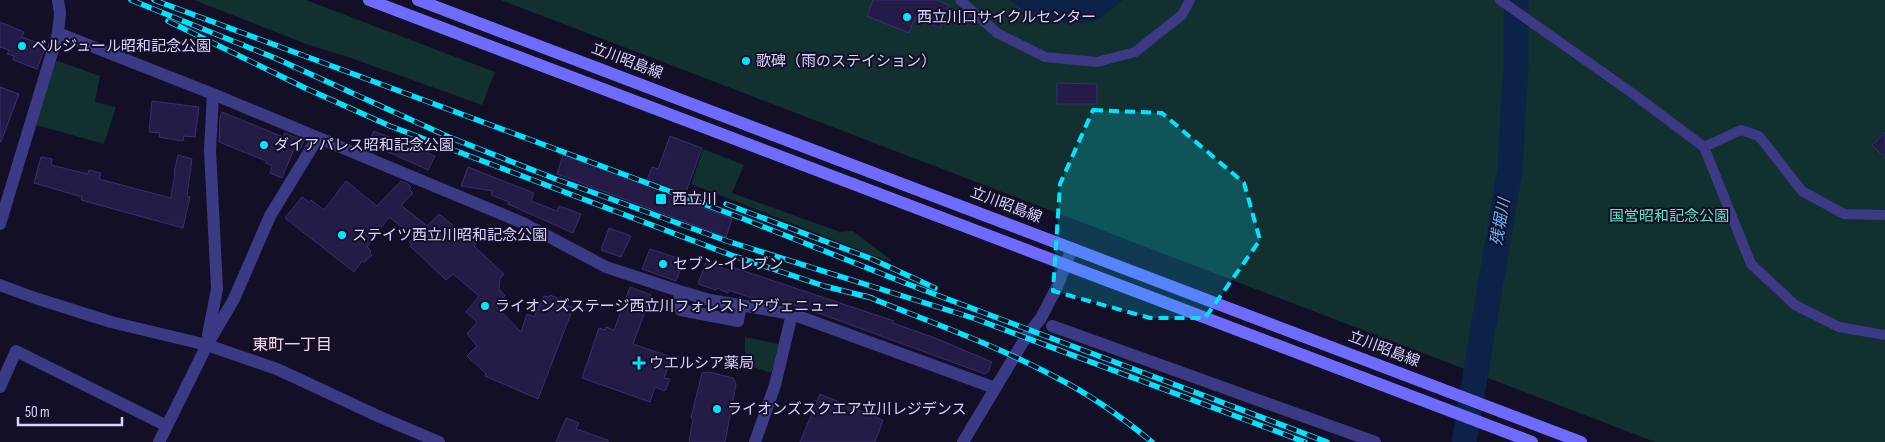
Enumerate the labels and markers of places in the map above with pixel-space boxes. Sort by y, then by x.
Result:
place label: 西立川口サイクルセンター [917,8,1096,27]
marker: 西立川口サイクルセンター [901,11,913,23]
place label: ベルジュール昭和記念公園 [32,37,211,56]
marker: ベルジュール昭和記念公園 [16,40,28,52]
place label: 歌碑（雨のステイション） [756,52,936,71]
marker: 歌碑（雨のステイション） [740,55,752,67]
place label: ダイアパレス昭和記念公園 [274,136,454,155]
marker: ダイアパレス昭和記念公園 [258,139,270,151]
place label: 西立川 [672,190,717,209]
marker: 西立川 [654,192,668,206]
place label: ステイツ西立川昭和記念公園 [352,226,547,245]
marker: ステイツ西立川昭和記念公園 [336,229,348,241]
place label: セブン-イレブン [673,255,784,274]
marker: セブン-イレブン [657,258,669,270]
place label: ライオンズステージ西立川フォレストアヴェニュー [495,297,839,316]
marker: ライオンズステージ西立川フォレストアヴェニュー [479,300,491,312]
place label: ウエルシア薬局 [649,354,754,373]
marker: ウエルシア薬局 [633,357,645,369]
place label: ライオンズスクエア立川レジデンス [727,400,966,419]
marker: ライオンズスクエア立川レジデンス [711,403,723,415]

